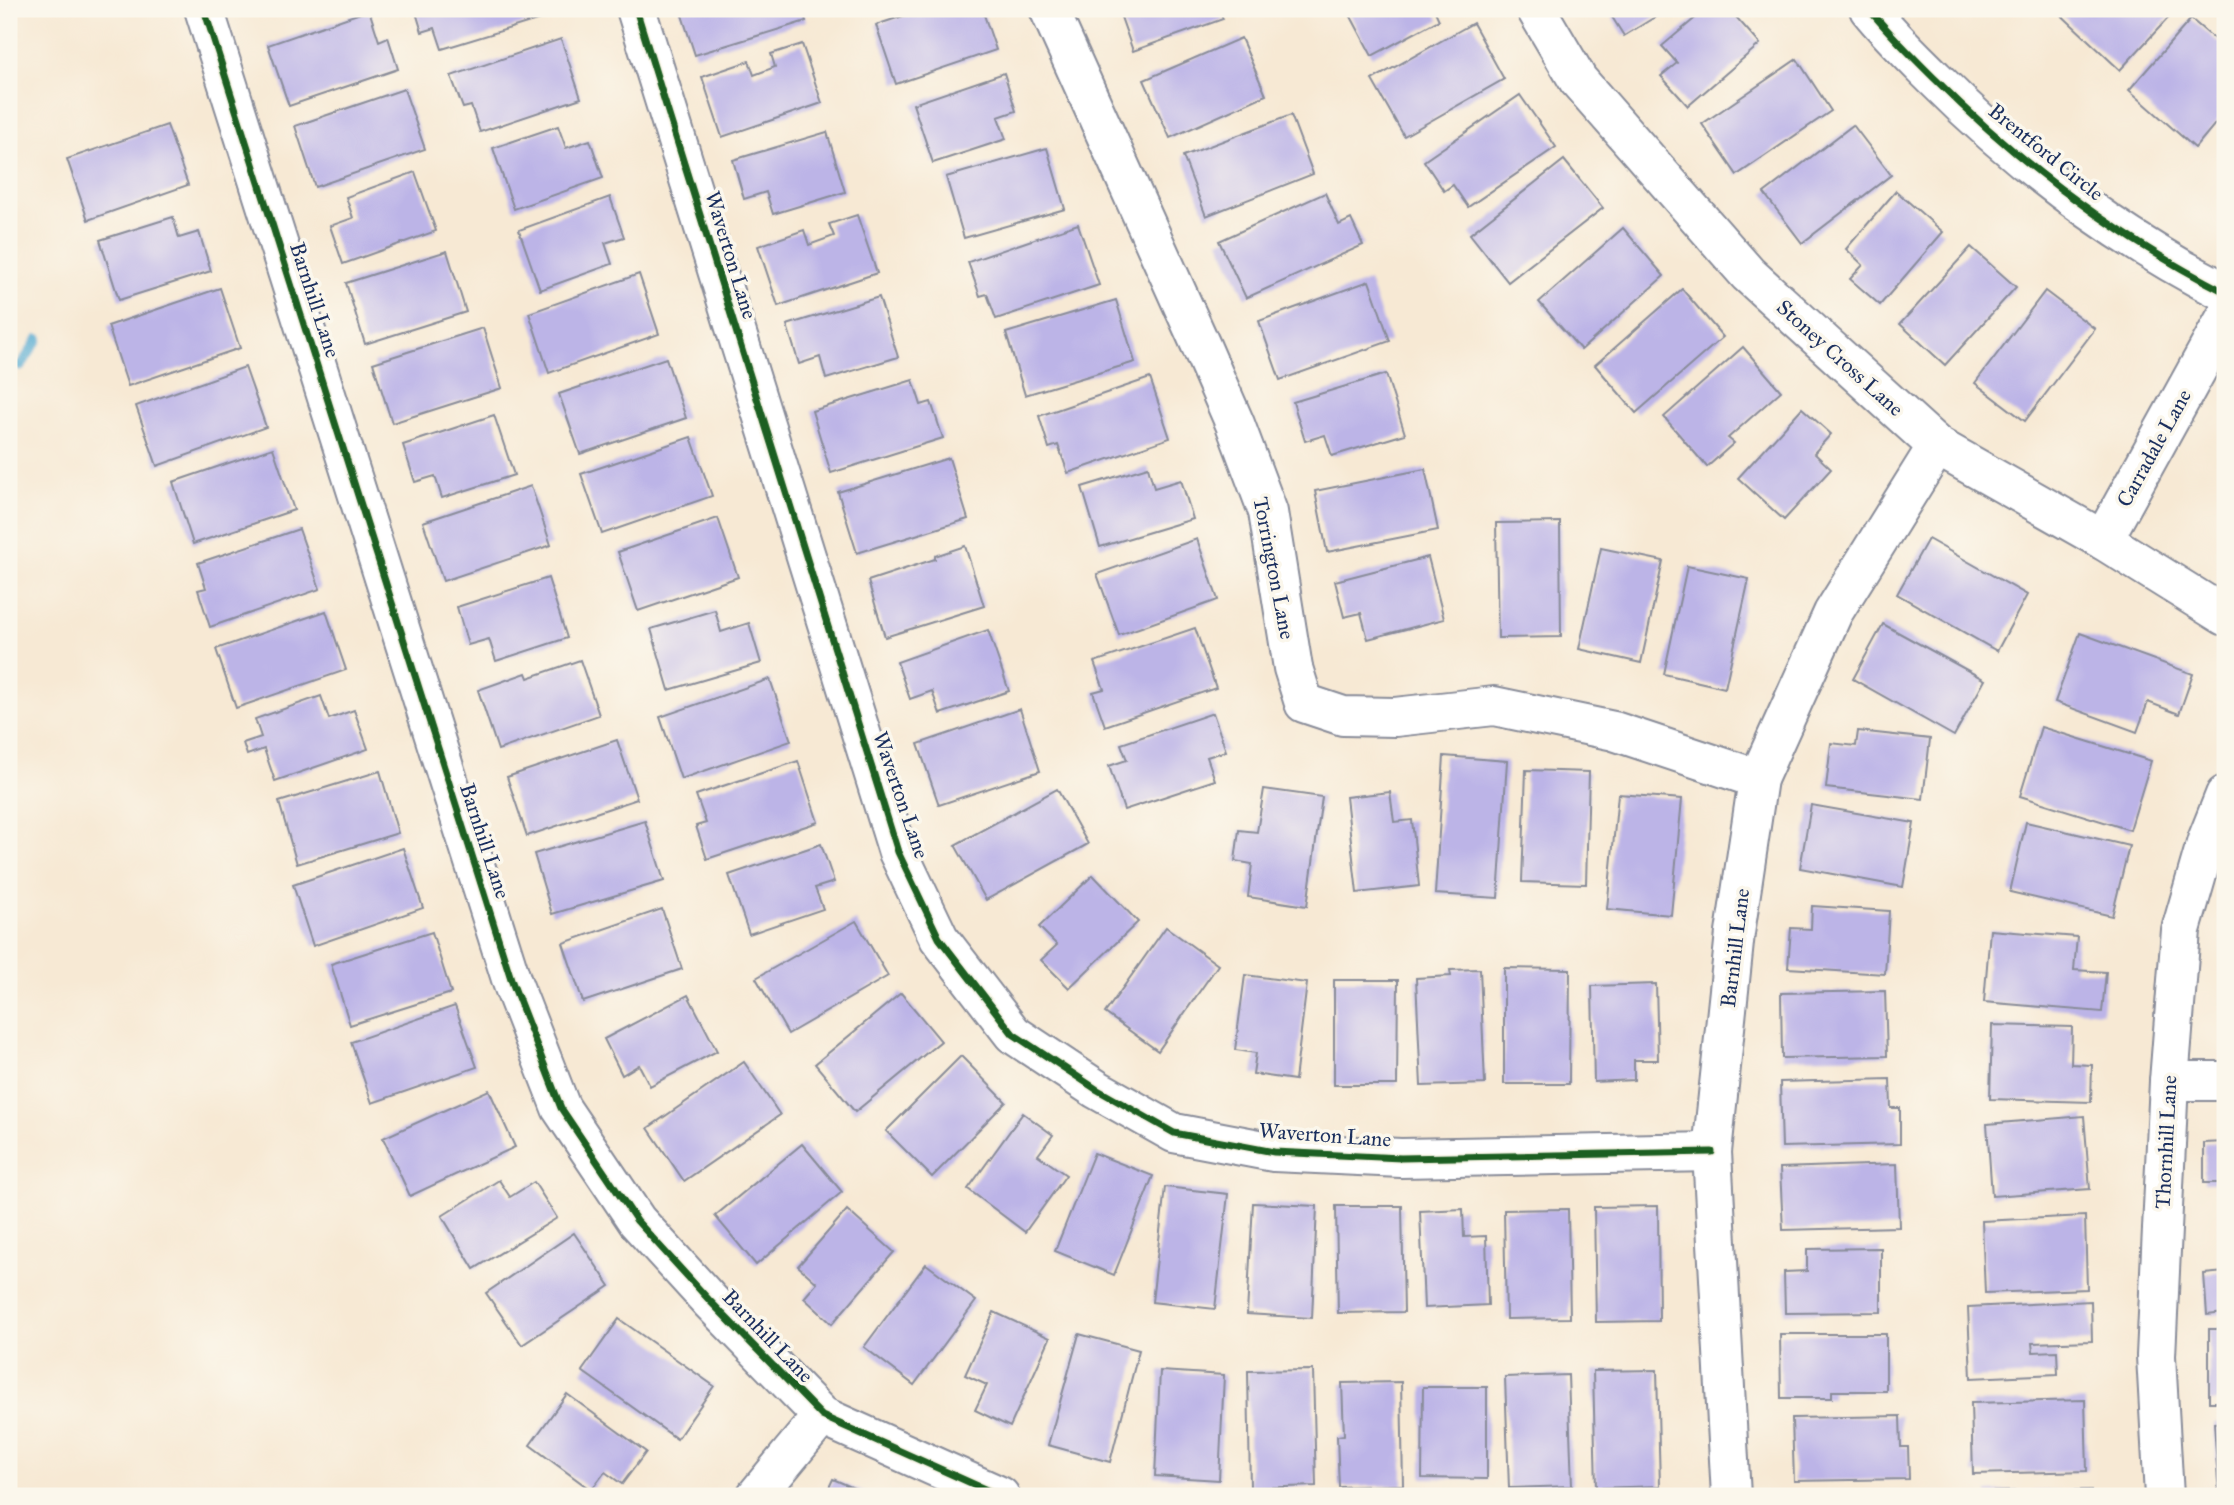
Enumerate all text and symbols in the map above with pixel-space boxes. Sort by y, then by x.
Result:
street label: Brentford Circle [1983,98,2109,206]
street label: Waverton Lane [699,188,763,322]
street label: Barnhill Lane [284,239,346,361]
street label: Stoney Cross Lane [1771,294,1909,422]
street label: Carradale Lane [2111,384,2197,511]
street label: Torrington Lane [1247,495,1301,642]
street label: Waverton Lane [867,728,935,862]
street label: Barnhill Lane [454,780,516,902]
street label: Barnhill Lane [1715,887,1755,1009]
street label: Thornhill Lane [2150,1074,2182,1209]
street label: Waverton Lane [1258,1117,1392,1153]
street label: Barnhill Lane [717,1284,819,1388]

